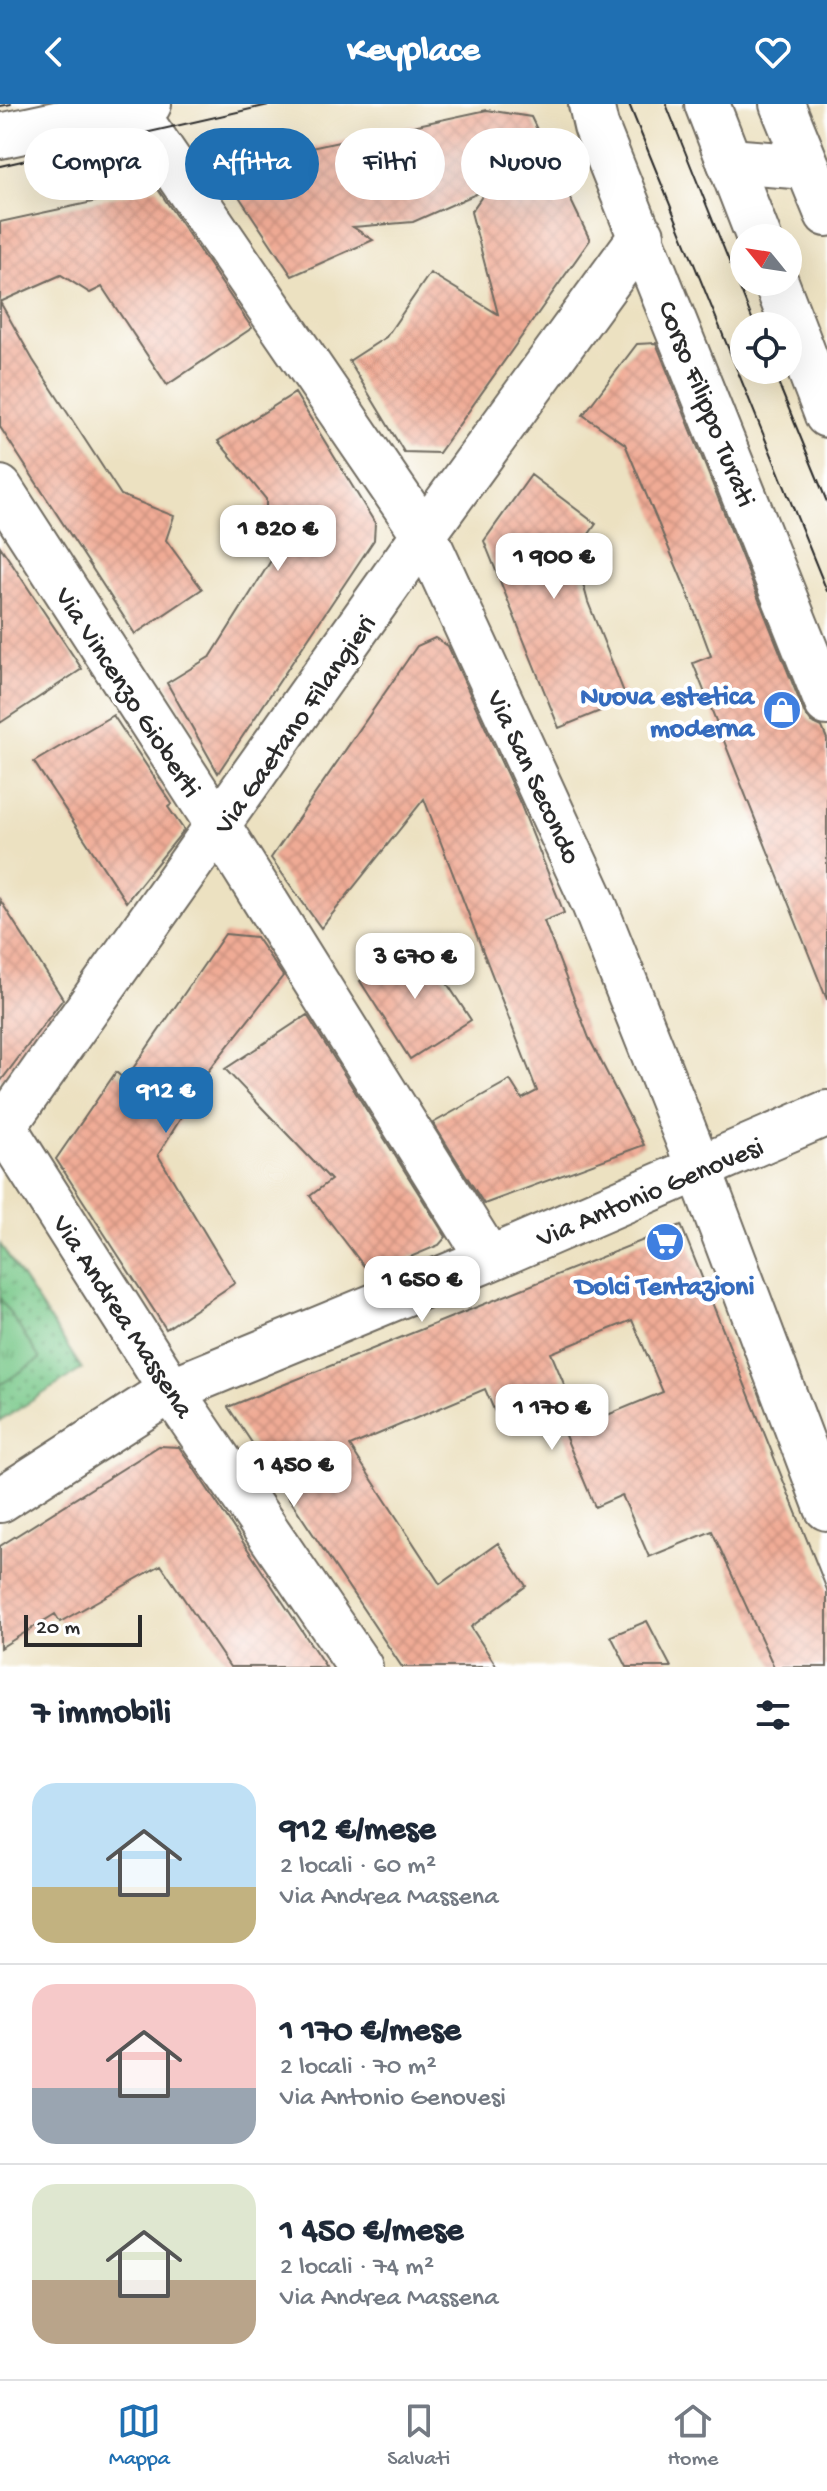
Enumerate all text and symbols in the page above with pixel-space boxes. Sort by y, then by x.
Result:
icon: back [32,30,76,74]
icon: heart [751,30,795,74]
text: Keyplace [347,31,480,74]
chip: Compra [24,128,169,200]
chip: Affitta [185,128,319,200]
chip: Filtri [335,128,445,200]
chip: Nuovo [461,128,590,200]
north arrow [730,224,802,296]
map controls [730,224,802,384]
street label: Corso Filippo Turati [648,297,761,513]
button: locate [730,312,802,384]
pin: 1 820 € [204,505,352,573]
text: 1 820 € [238,515,318,546]
pin: 1 900 € [480,533,628,601]
text: 1 900 € [514,543,594,574]
street label: Via Vincenzo Gioberti [45,581,207,805]
street label: Via Gaetano Filangieri [208,609,385,843]
place label: Nuova estetica moderna [580,682,755,747]
street label: Via San Secondo [477,685,587,870]
shop icon: Nuova estetica moderna [761,689,803,731]
pin: 3 670 € [341,933,489,1001]
text: 3 670 € [374,943,456,974]
pin: 912 € [110,1067,222,1135]
text: 912 € [137,1077,195,1108]
street label: Via Antonio Genovesi [531,1131,769,1257]
street label: Via Andrea Massena [43,1209,200,1426]
supermarket icon: Dolci Tentazioni [644,1221,686,1263]
pin: 1 650 € [348,1256,496,1324]
text: 1 650 € [382,1266,462,1297]
place label: Dolci Tentazioni [573,1272,755,1305]
pin: 1 170 € [478,1384,626,1452]
text: 1 170 € [513,1394,591,1425]
pin: 1 450 € [220,1441,368,1509]
text: 1 450 € [254,1451,334,1482]
scale bar [24,1611,142,1647]
text: 20 m [36,1616,80,1642]
icon: filters [751,1693,795,1737]
text: 7 immobili [32,1695,171,1735]
text: 912 €/mese [280,1812,436,1852]
icon: home [96,1815,192,1911]
text: 2 locali · 60 m² [280,1852,436,1883]
text: Via Andrea Massena [280,1883,499,1914]
text: 1 170 €/mese [280,2013,461,2053]
icon: home [96,2016,192,2112]
text: 2 locali · 70 m² [280,2053,436,2084]
text: Via Antonio Genovesi [280,2084,506,2115]
text: 1 450 €/mese [280,2213,463,2253]
icon: home [96,2216,192,2312]
text: 2 locali · 74 m² [280,2253,434,2284]
text: Via Andrea Massena [280,2284,499,2315]
tab: Mappa [109,2399,170,2473]
tab: Salvati [387,2399,450,2473]
tab: Home [667,2399,718,2473]

